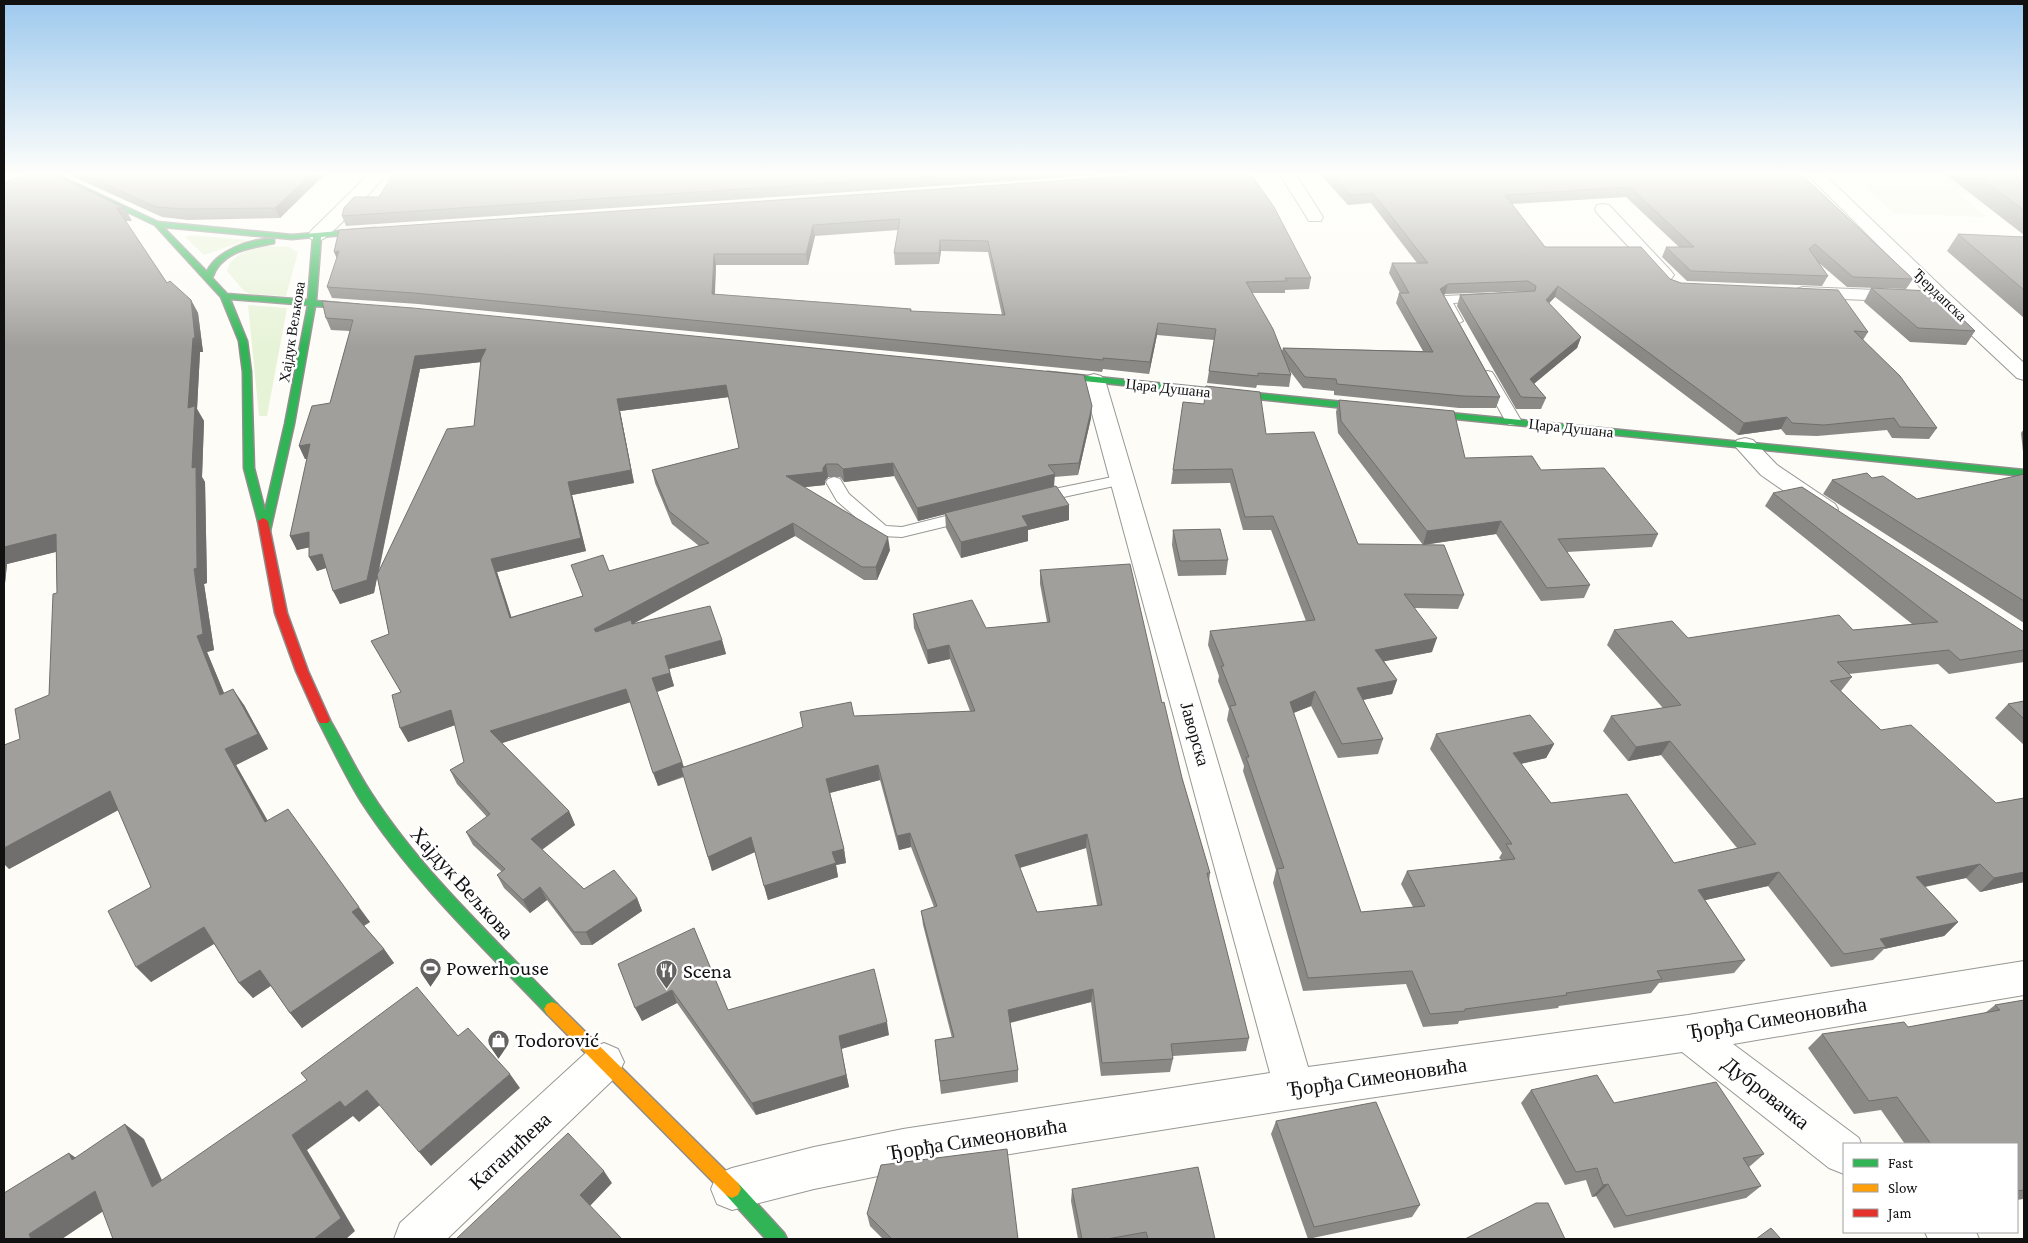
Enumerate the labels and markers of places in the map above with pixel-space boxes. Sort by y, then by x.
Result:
sports icon: Powerhouse [418,956,442,987]
place label: Powerhouse [446,956,549,980]
restaurant icon: Scena [655,959,679,990]
place label: Scena [683,959,732,983]
shop icon: Todorović [487,1028,511,1059]
place label: Todorović [515,1028,599,1052]

